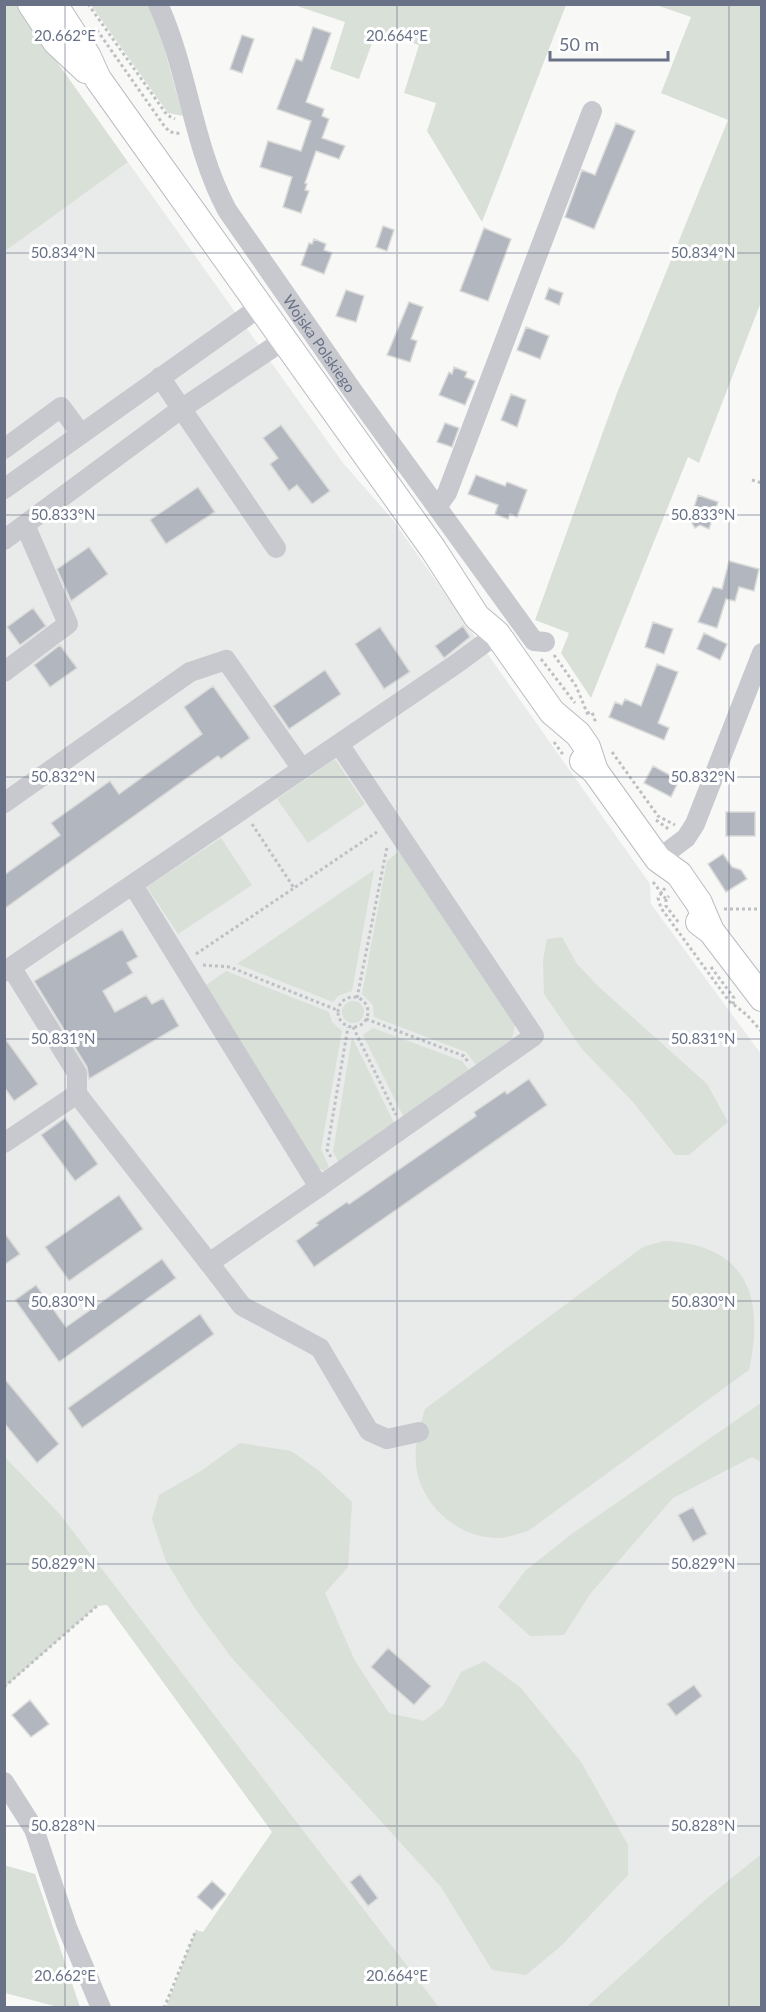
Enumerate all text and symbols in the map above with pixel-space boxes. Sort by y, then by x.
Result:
scale bar [550,24,668,62]
text: 20.662°E [34,26,96,44]
text: 20.664°E [366,26,428,44]
text: 50 m [559,33,599,55]
text: 50.834°N [31,243,95,261]
text: 50.834°N [671,243,735,261]
street label: Wojska Polskiego [279,291,360,396]
text: 50.833°N [31,505,95,523]
text: 50.833°N [671,505,735,523]
text: 50.832°N [31,767,95,785]
text: 50.832°N [671,767,735,785]
text: 50.831°N [31,1029,95,1047]
text: 50.831°N [671,1029,735,1047]
text: 50.830°N [31,1292,95,1310]
text: 50.830°N [671,1292,735,1310]
text: 50.829°N [31,1554,95,1572]
text: 50.829°N [671,1554,735,1572]
text: 50.828°N [31,1816,95,1834]
text: 50.828°N [671,1816,735,1834]
text: 20.662°E [34,1966,96,1984]
text: 20.664°E [366,1966,428,1984]

